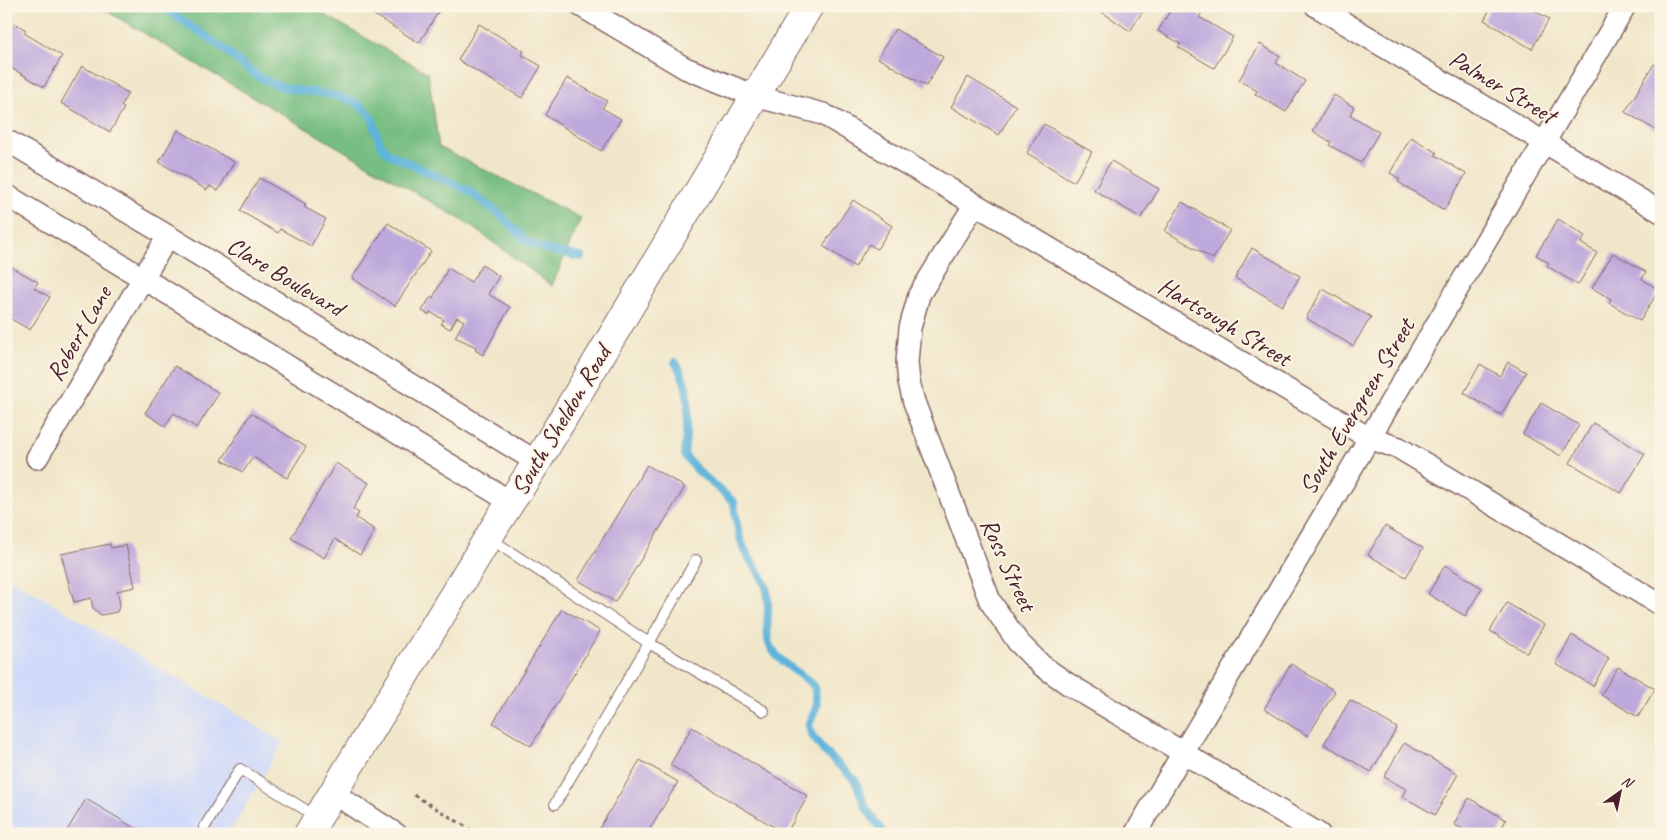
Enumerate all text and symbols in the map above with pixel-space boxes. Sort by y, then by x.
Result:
street label: Palmer Street [1443,43,1565,133]
street label: Clare Boulevard [221,229,353,326]
street label: Hartsough Street [1152,270,1299,375]
street label: Robert Lane [39,279,120,387]
street label: South Evergreen Street [1292,310,1423,500]
street label: South Sheldon Road [503,336,620,501]
street label: Ross Street [973,513,1045,619]
north arrow [1594,768,1644,818]
text: N [1619,772,1637,792]

